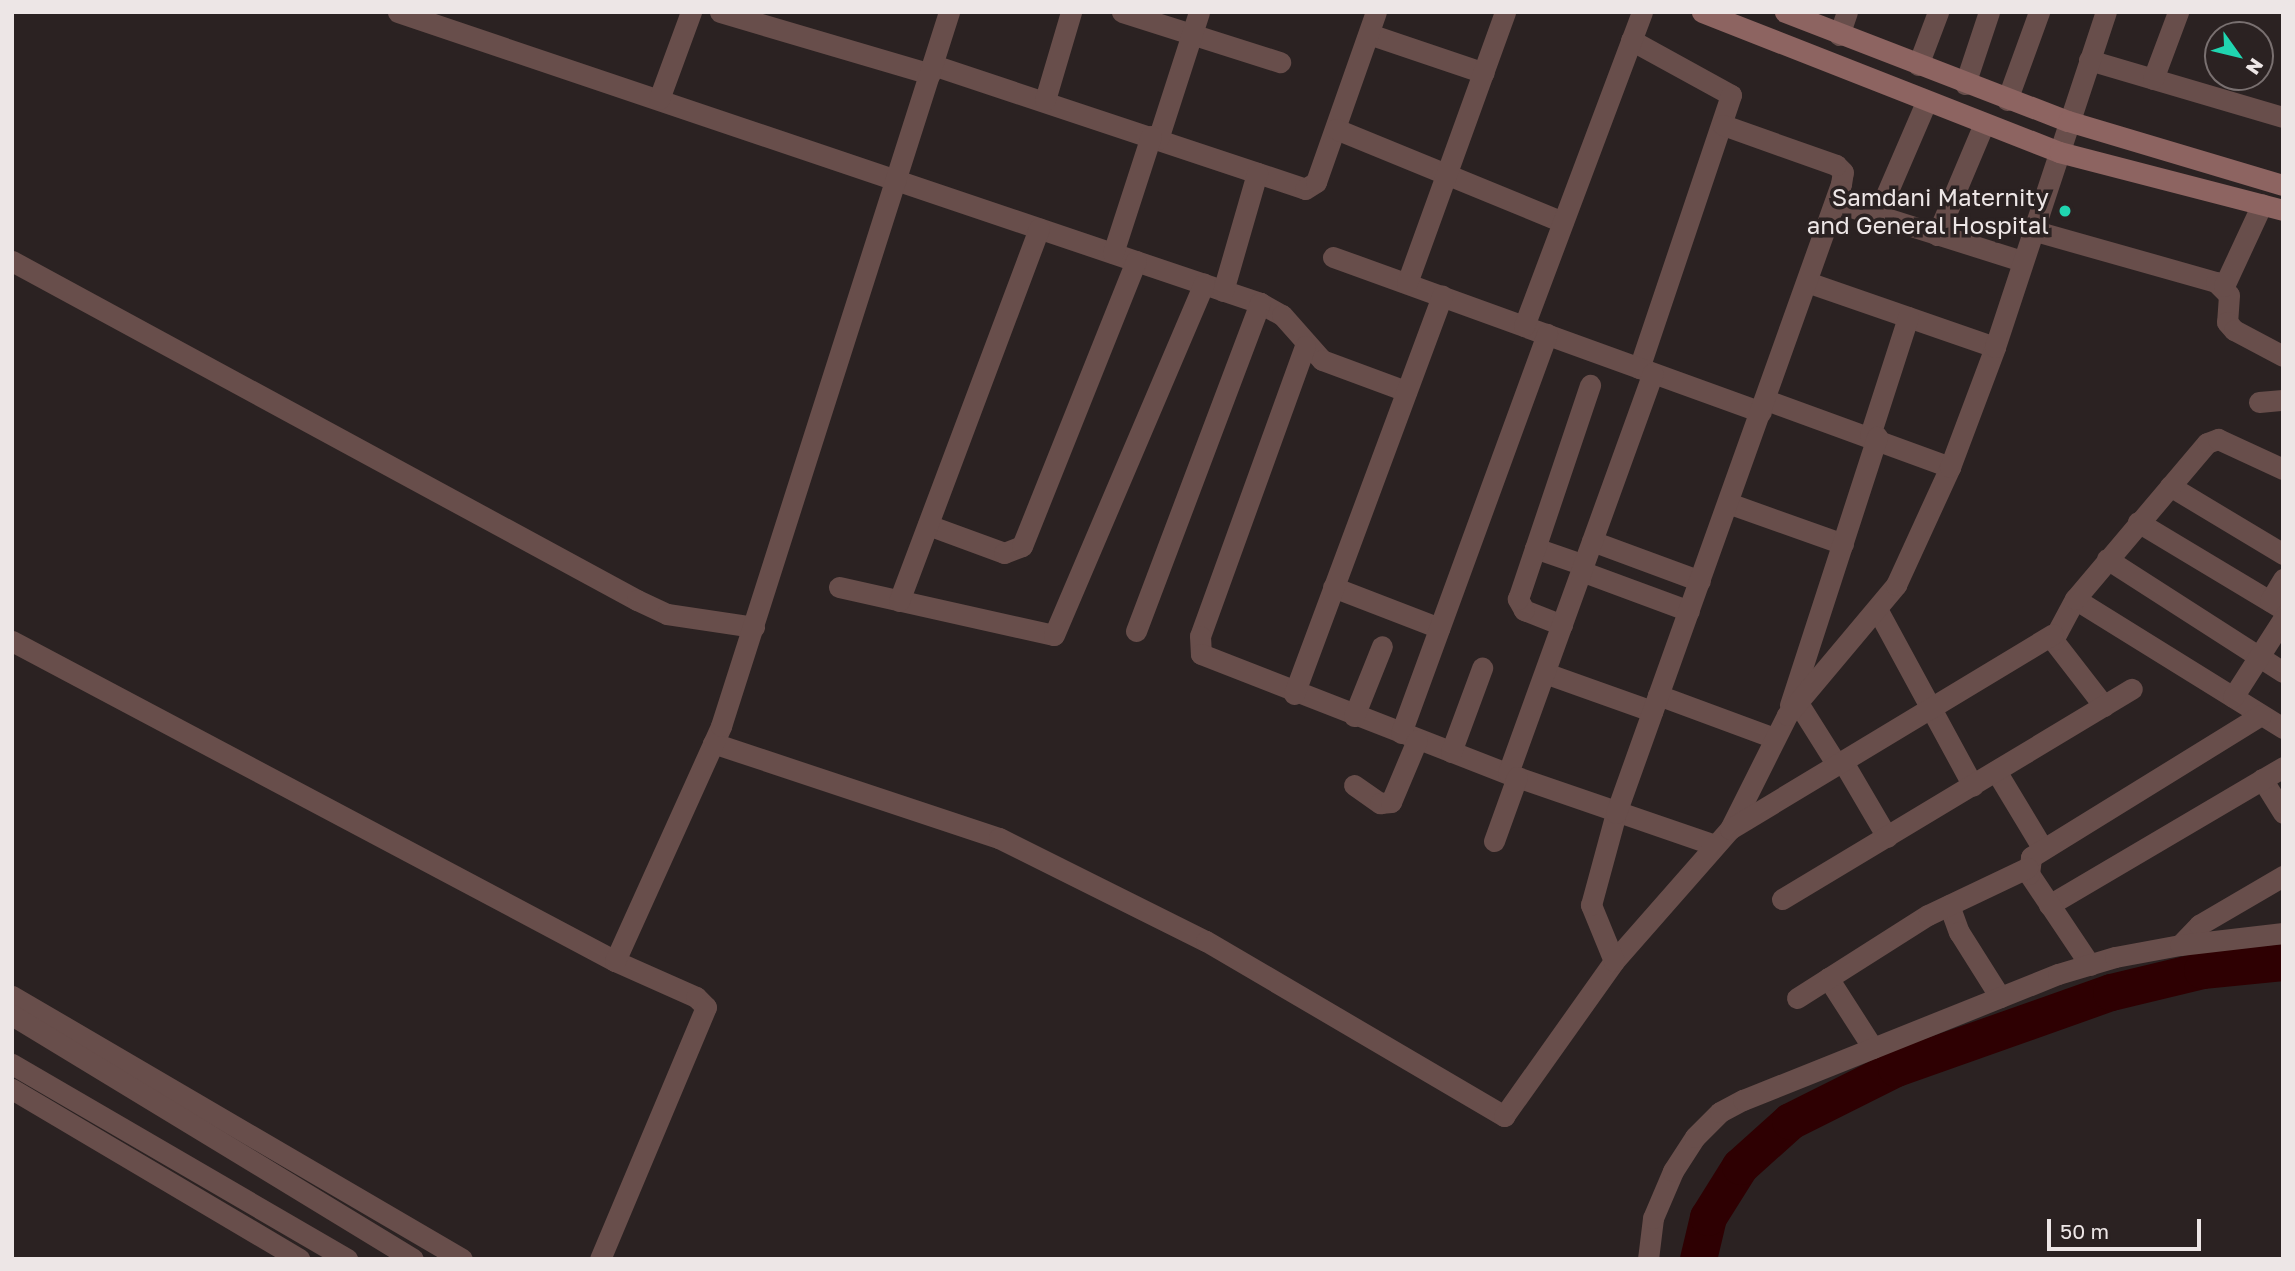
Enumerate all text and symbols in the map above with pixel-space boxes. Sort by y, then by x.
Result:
north arrow [2204,21,2274,91]
text: N [2242,54,2269,79]
place label: Samdani Maternity and General Hospital [1807,183,2049,239]
marker: Samdani Maternity and General Hospital [2055,201,2075,221]
scale bar [2050,1204,2204,1248]
text: 50 m [2060,1218,2109,1244]

